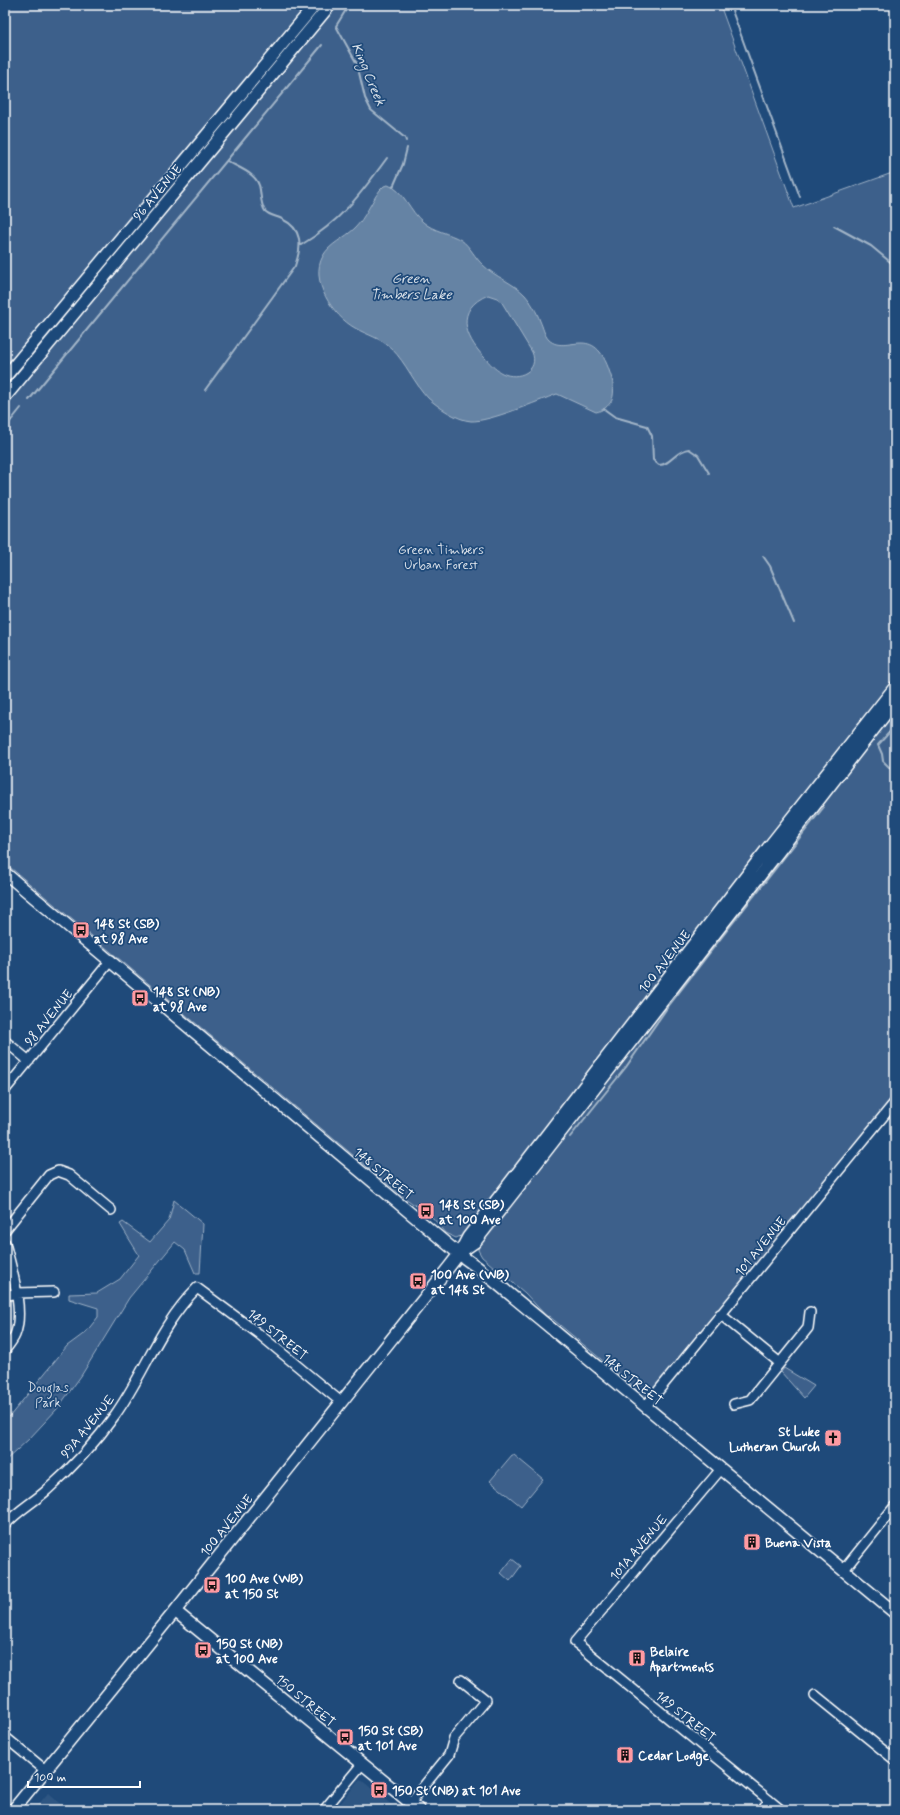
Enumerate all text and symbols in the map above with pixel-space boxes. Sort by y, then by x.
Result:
water label: King Creek [345,40,389,109]
street label: 96 AVENUE [130,161,187,224]
water label: Green Timbers Lake [370,270,452,304]
park label: Green Timbers Urban Forest [398,542,484,574]
place label: 148 St (SB) at 98 Ave [94,916,160,948]
bus stop icon: 148 St (SB) at 98 Ave [71,920,91,940]
street label: 100 AVENUE [635,927,695,997]
place label: 148 St (NB) at 98 Ave [153,984,220,1016]
street label: 98 AVENUE [21,986,77,1050]
bus stop icon: 148 St (NB) at 98 Ave [130,988,150,1008]
street label: 148 STREET [350,1144,417,1204]
place label: 148 St (SB) at 100 Ave [439,1197,505,1229]
bus stop icon: 148 St (SB) at 100 Ave [416,1201,436,1221]
street label: 101 AVENUE [732,1213,791,1280]
place label: 100 Ave (WB) at 148 St [431,1267,509,1299]
bus stop icon: 100 Ave (WB) at 148 St [408,1271,428,1291]
street label: 149 STREET [243,1306,311,1365]
street label: 148 STREET [598,1351,666,1410]
park label: Douglas Park [27,1380,69,1412]
street label: 99A AVENUE [57,1392,119,1462]
place label: St Luke Lutheran Church [729,1424,820,1456]
church icon: St Luke Lutheran Church [823,1428,843,1448]
street label: 100 AVENUE [197,1491,258,1561]
street label: 101A AVENUE [607,1511,672,1584]
building icon: Buena Vista [742,1532,762,1552]
place label: Buena Vista [765,1535,832,1552]
place label: 100 Ave (WB) at 150 St [225,1571,303,1603]
bus stop icon: 100 Ave (WB) at 150 St [202,1575,222,1595]
place label: 150 St (NB) at 100 Ave [216,1636,283,1668]
bus stop icon: 150 St (NB) at 100 Ave [193,1640,213,1660]
place label: Belaire Apartments [650,1644,714,1677]
building icon: Belaire Apartments [627,1648,647,1668]
street label: 150 STREET [272,1671,339,1731]
street label: 149 STREET [651,1688,719,1747]
place label: 150 St (SB) at 101 Ave [358,1723,423,1755]
bus stop icon: 150 St (SB) at 101 Ave [335,1727,355,1747]
building icon: Cedar Lodge [615,1745,635,1765]
place label: Cedar Lodge [638,1748,709,1767]
scale bar [28,1763,140,1789]
text: 100 m [34,1770,66,1786]
bus stop icon: 150 St (NB) at 101 Ave [369,1780,389,1800]
place label: 150 St (NB) at 101 Ave [392,1783,521,1800]

